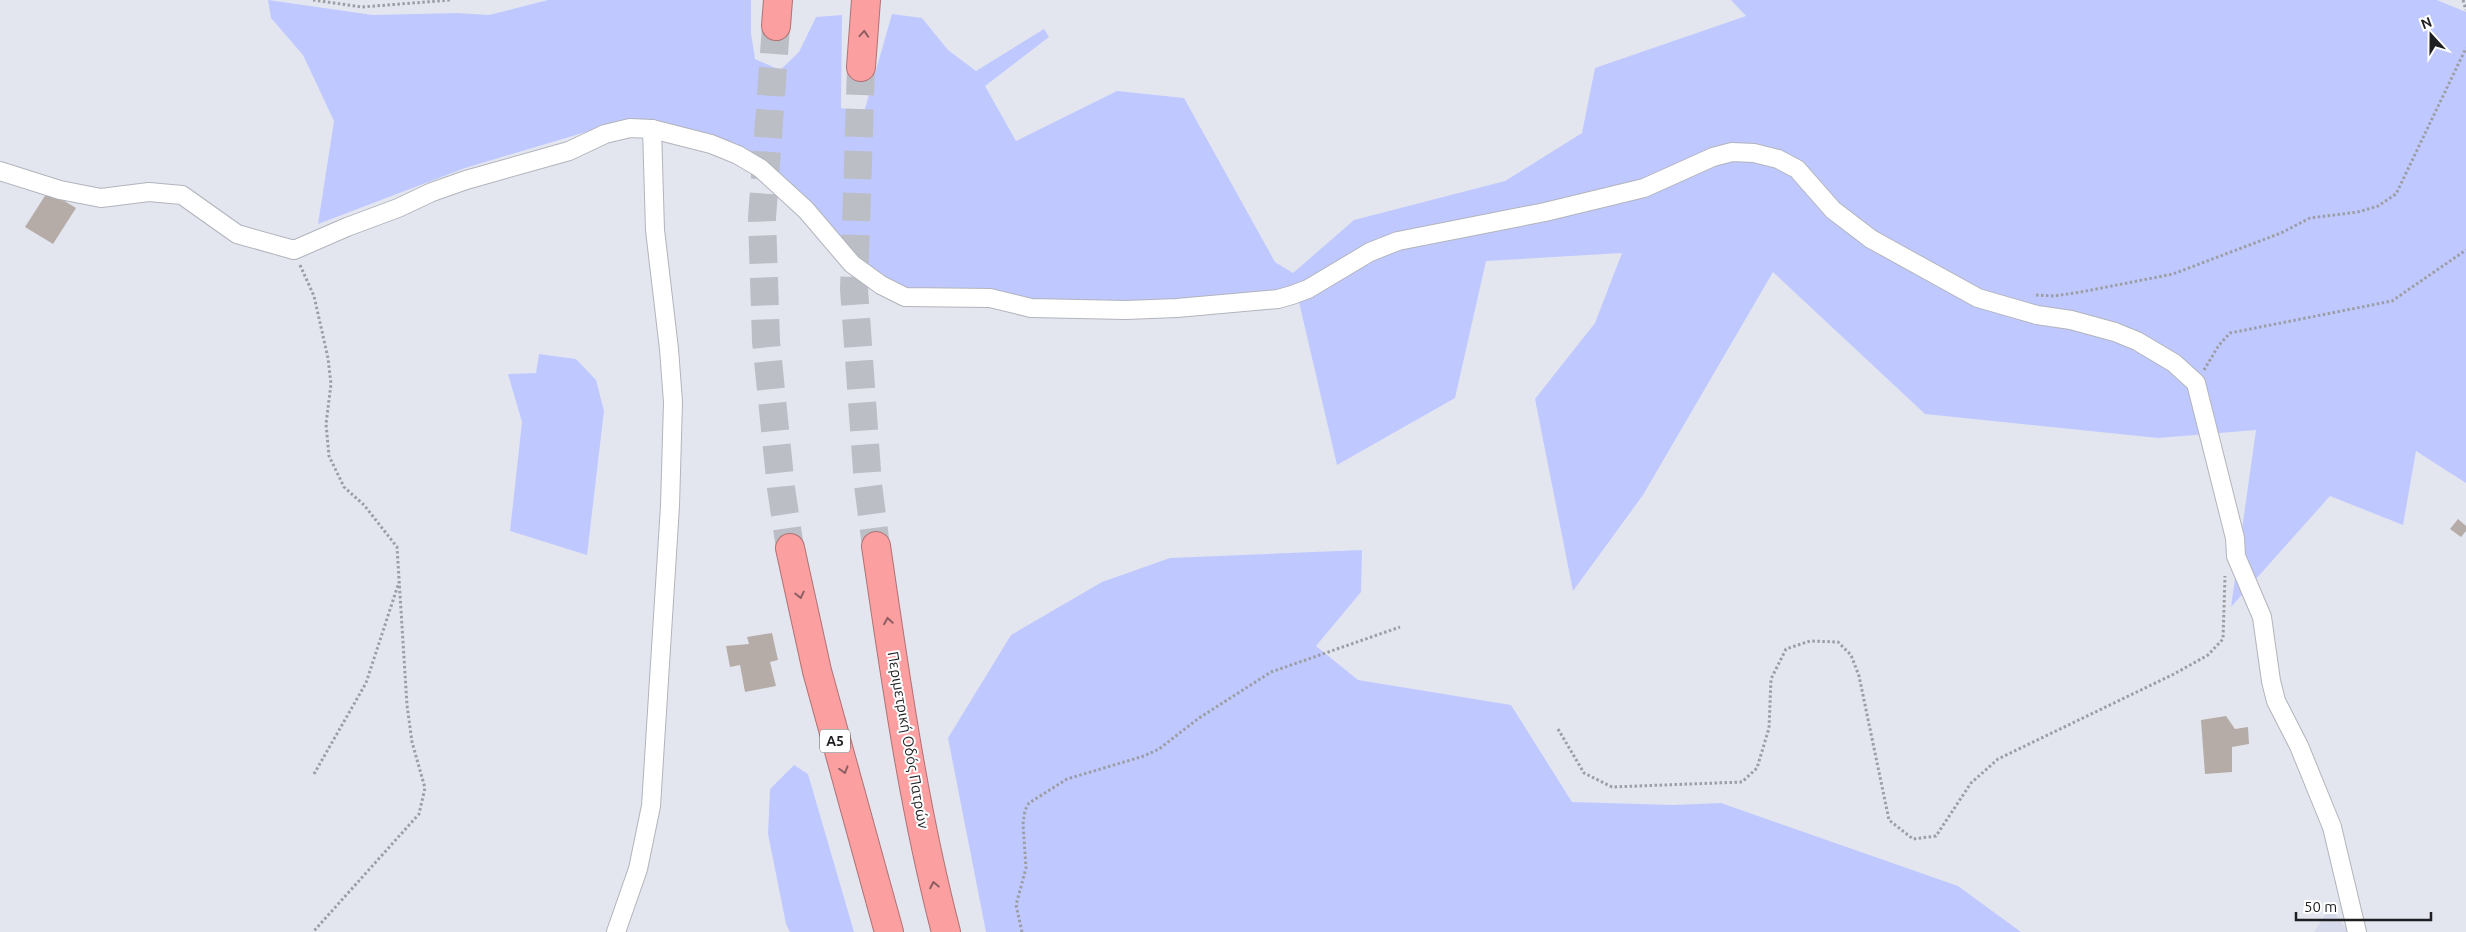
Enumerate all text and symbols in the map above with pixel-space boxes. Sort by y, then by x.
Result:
north arrow [2406,10,2456,60]
text: N [2419,14,2434,32]
one-way arrow [858,29,869,37]
one-way arrow [794,591,805,600]
one-way arrow [883,617,893,626]
street label: Περιμετρική Οδός Πατρών [885,650,932,830]
road number: Α5 [820,729,850,752]
one-way arrow [838,765,848,774]
one-way arrow [930,880,940,889]
scale bar [2296,890,2431,922]
text: 50 m [2304,898,2337,915]

